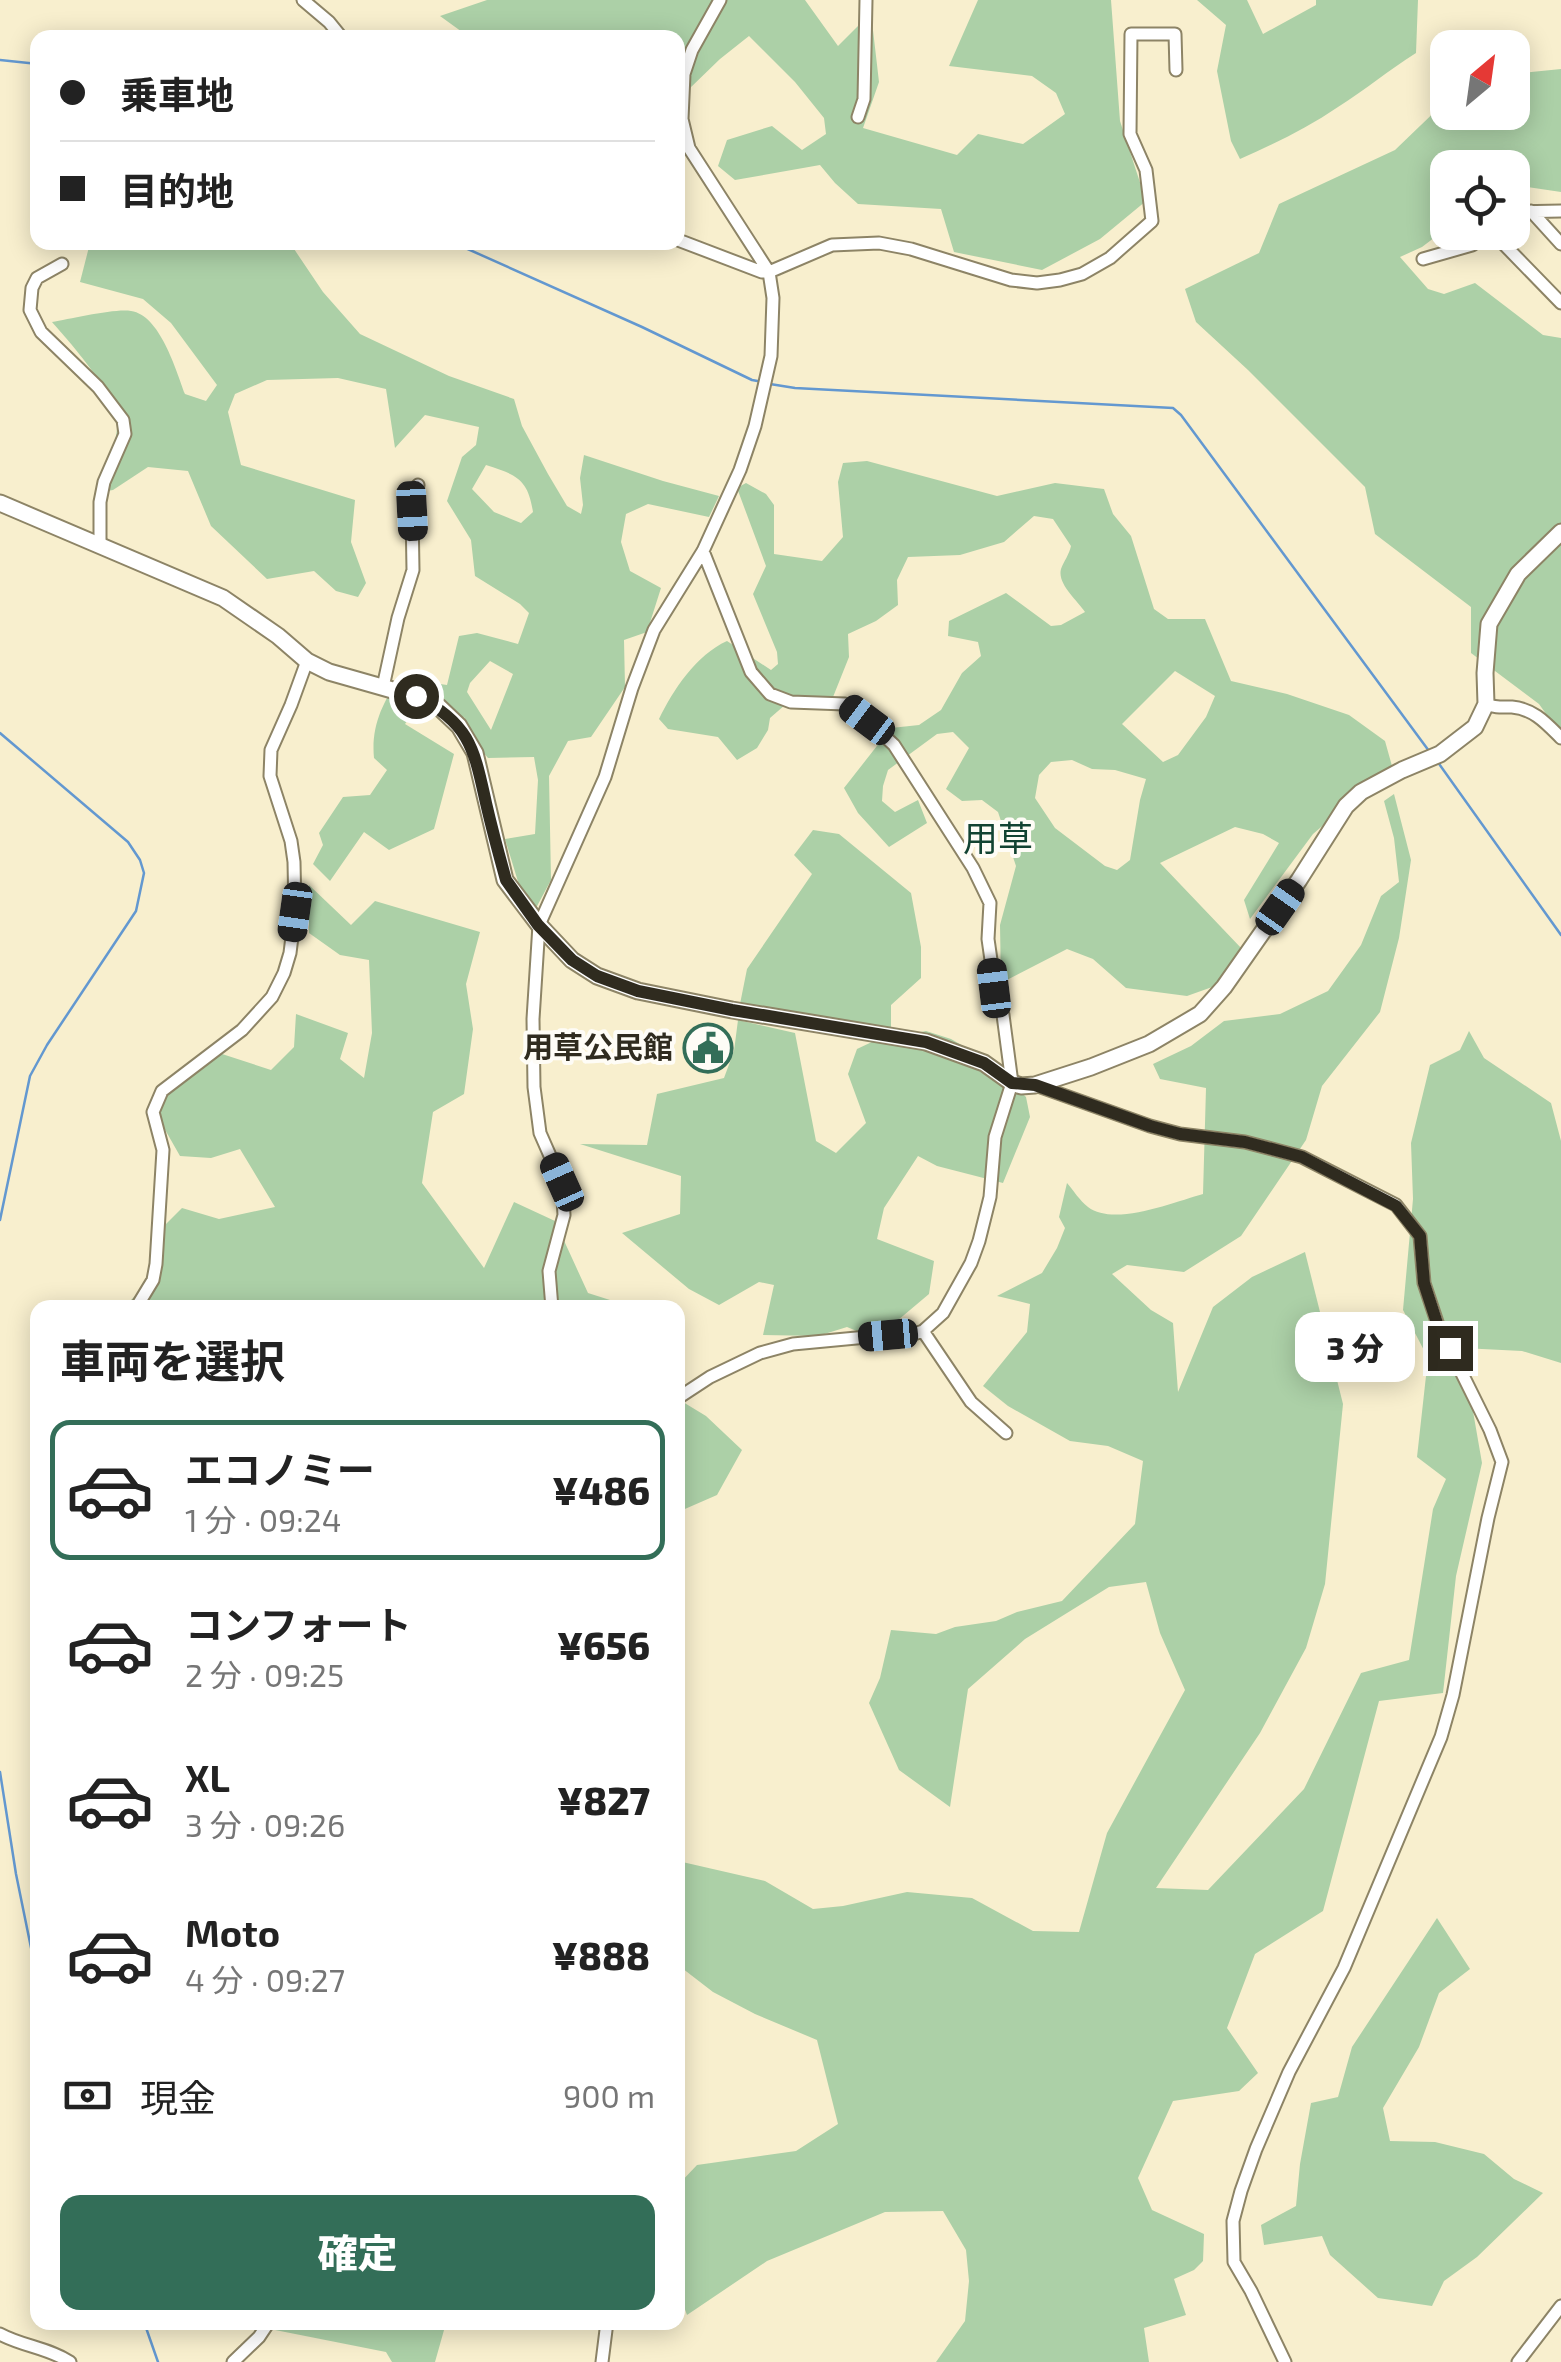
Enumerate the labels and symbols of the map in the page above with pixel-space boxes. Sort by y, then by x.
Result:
north arrow [1430,30,1530,130]
car [395,480,429,542]
route start [394,674,439,719]
car [834,690,900,750]
district label: 用草 [963,816,1033,858]
car [1251,874,1309,940]
car [276,880,314,944]
car [975,956,1013,1020]
public building icon: 用草公民館 [682,1022,734,1074]
place label: 用草公民館 [523,1028,673,1064]
car [536,1148,588,1216]
callout: 3 分 [1295,1313,1415,1383]
car [857,1317,919,1353]
route end [1428,1326,1473,1371]

